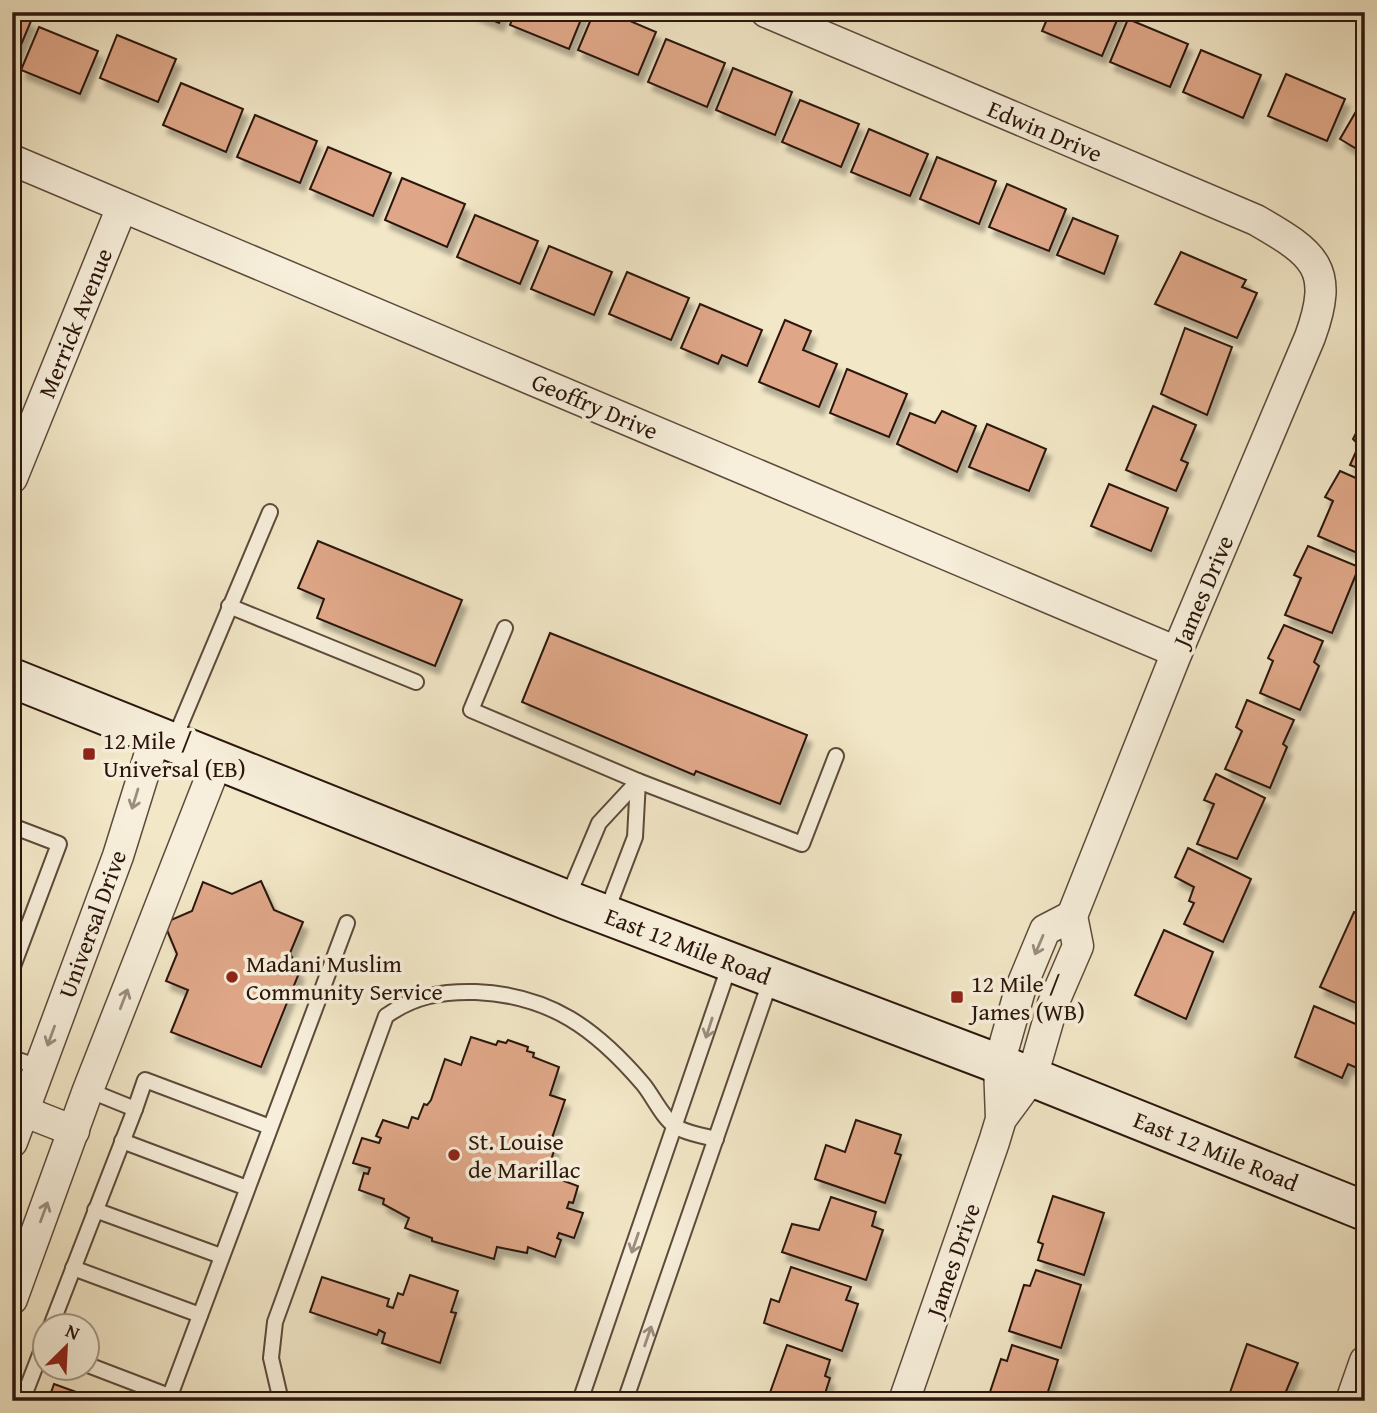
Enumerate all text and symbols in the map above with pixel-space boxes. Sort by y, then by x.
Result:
street label: Edwin Drive [982,91,1108,171]
street label: Merrick Avenue [29,243,121,403]
street label: Geoffry Drive [526,364,664,448]
street label: James Drive [1163,530,1242,655]
place label: 12 Mile / Universal (EB) [103,723,246,786]
marker: 12 Mile / Universal (EB) [81,746,97,762]
one-way arrow [128,788,141,810]
street label: Universal Drive [49,845,135,1003]
street label: East 12 Mile Road [600,898,776,994]
one-way arrow [1032,933,1045,955]
place label: Madani Muslim Community Service [246,946,443,1009]
place label: 12 Mile / James (WB) [968,966,1085,1029]
marker: Madani Muslim Community Service [224,969,240,985]
one-way arrow [118,988,131,1010]
marker: 12 Mile / James (WB) [949,989,965,1005]
one-way arrow [702,1017,715,1039]
one-way arrow [43,1025,56,1047]
street label: East 12 Mile Road [1128,1102,1304,1200]
place label: St. Louise de Marillac [468,1124,581,1187]
marker: St. Louise de Marillac [446,1147,462,1163]
street label: James Drive [916,1198,989,1325]
one-way arrow [39,1201,51,1223]
one-way arrow [628,1231,640,1253]
north arrow [32,1312,102,1382]
text: N [61,1316,85,1347]
one-way arrow [643,1326,655,1348]

